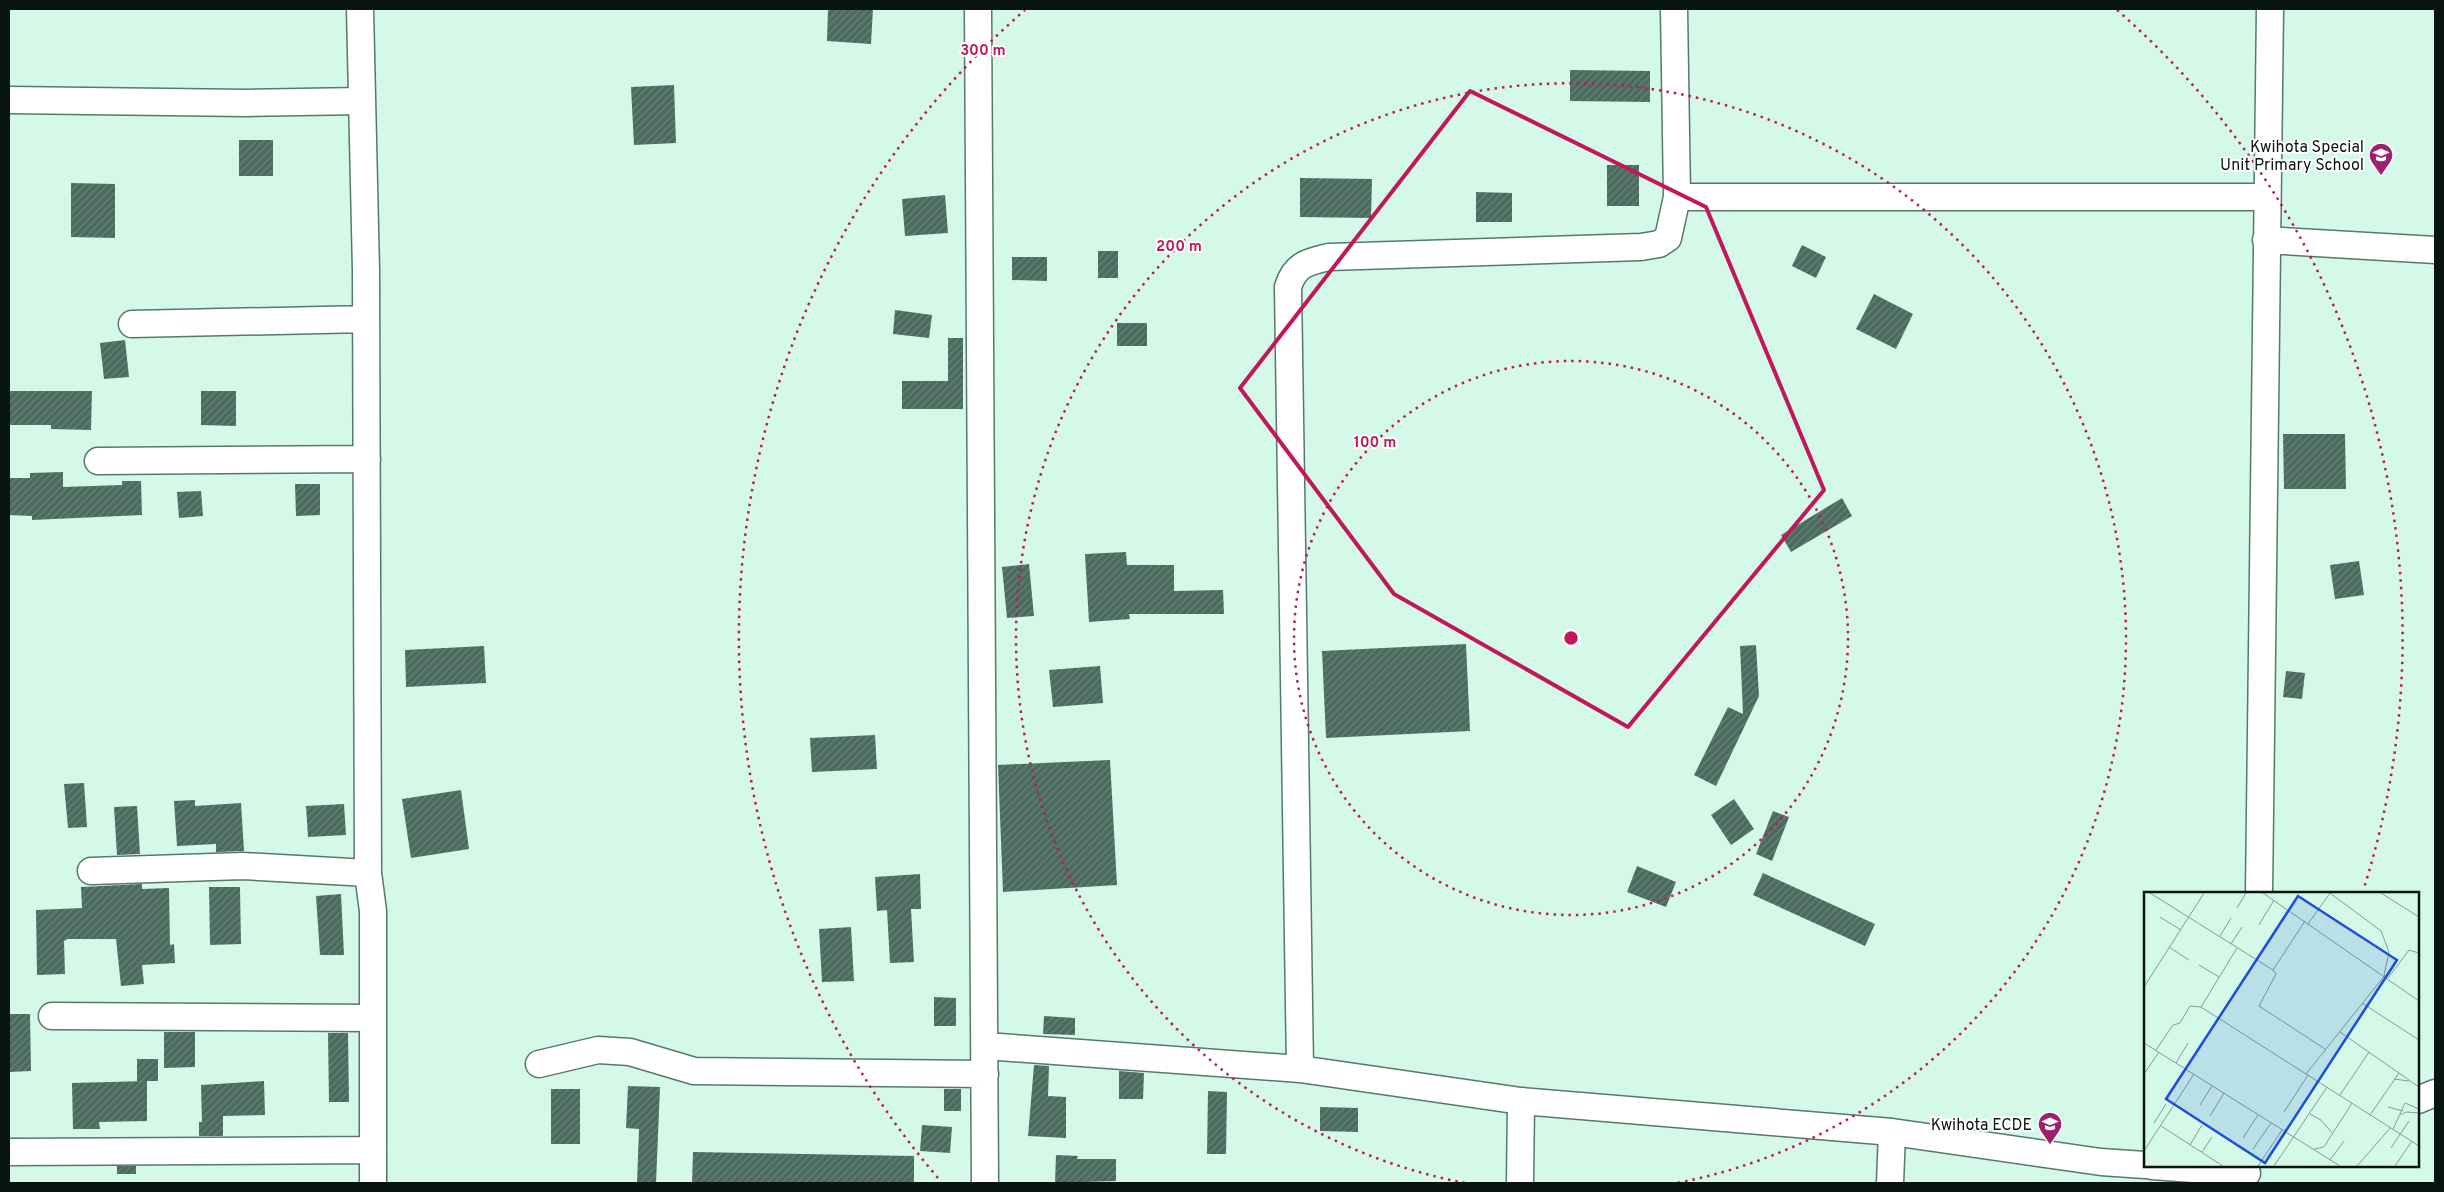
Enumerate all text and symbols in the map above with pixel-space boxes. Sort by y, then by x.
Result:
text: 300 m [960,42,1006,61]
place label: Kwihota Special Unit Primary School [2220,138,2364,176]
school or university icon: Kwihota Special Unit Primary School [2368,142,2394,176]
text: 200 m [1156,238,1202,257]
text: 100 m [1354,434,1396,453]
centre of rings [1562,629,1580,647]
inset map [2144,892,2419,1167]
school or university icon: Kwihota ECDE [2037,1111,2063,1145]
place label: Kwihota ECDE [1931,1116,2032,1136]

